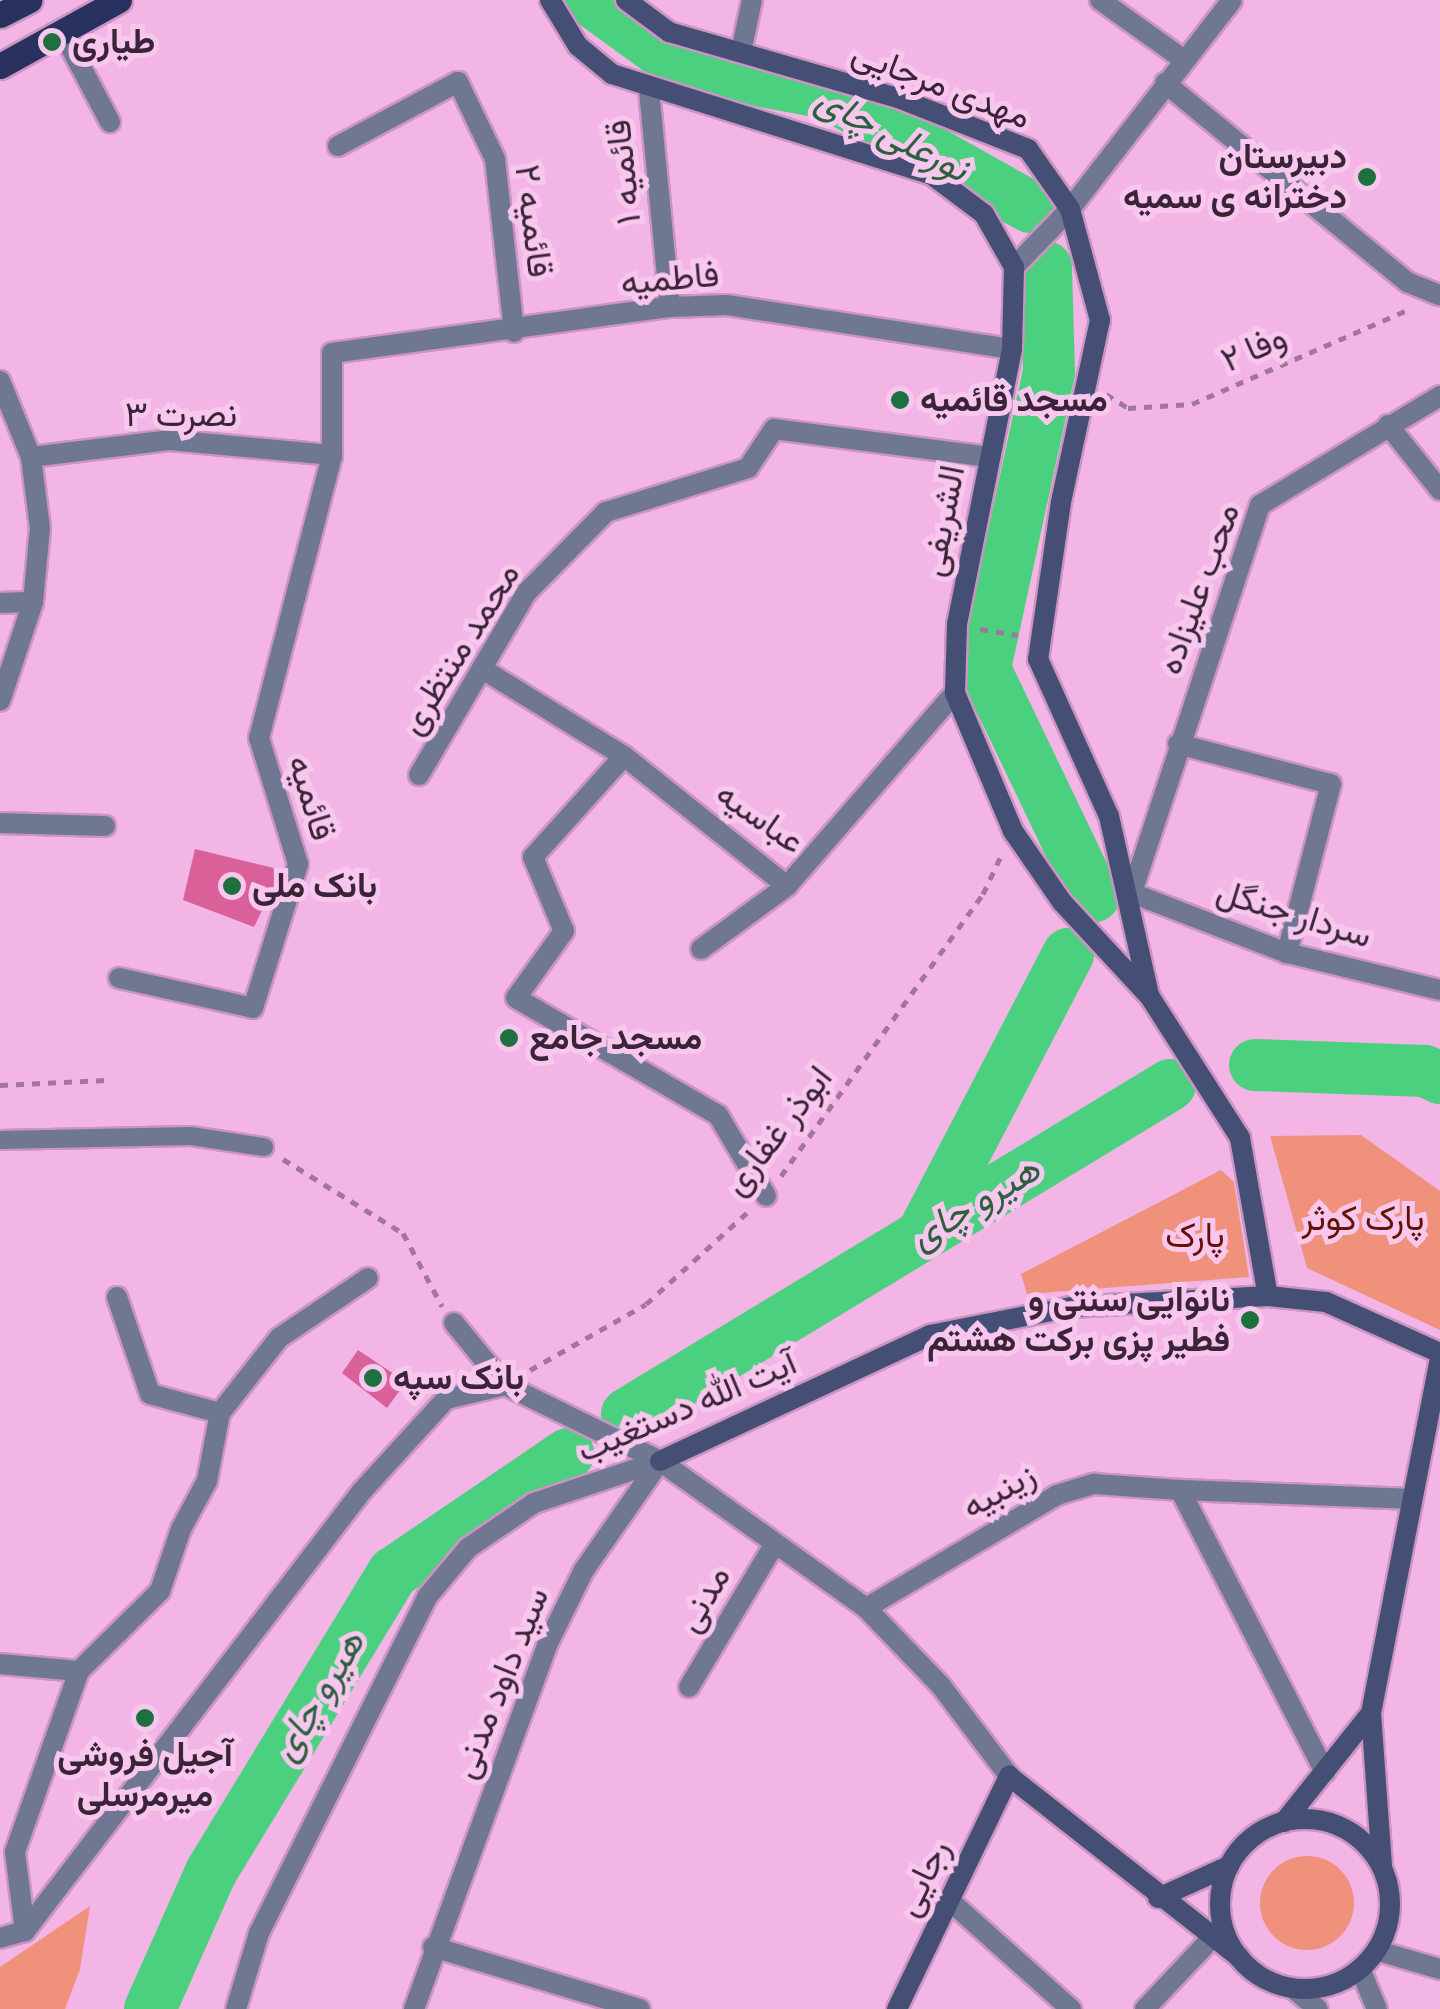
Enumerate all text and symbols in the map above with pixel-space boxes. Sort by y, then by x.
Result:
place label: طیاری [72,21,155,63]
marker: طیاری [41,31,63,53]
street label: مهدی مرجایی [846,32,1036,138]
water label: نورعلی چای [808,76,976,192]
street label: قائمیه ۱ [598,118,650,226]
place label: دبیرستان دخترانه ی سمیه [1123,136,1347,218]
street label: قائمیه ۲ [505,162,561,280]
marker: دبیرستان دخترانه ی سمیه [1356,166,1378,188]
street label: فاطمیه [619,254,721,304]
street label: وفا ۲ [1215,316,1293,382]
place label: مسجد قائمیه [920,379,1108,421]
marker: مسجد قائمیه [889,389,911,411]
street label: نصرت ۳ [125,394,237,436]
street label: الشریفی [912,462,974,580]
street label: محب علیزاده [1149,498,1249,680]
street label: محمد منتظری [391,556,529,742]
street label: قائمیه [278,750,344,846]
street label: عباسیه [708,773,812,863]
place label: بانک ملی [252,865,377,907]
street label: سردار جنگل [1211,871,1377,957]
marker: بانک ملی [221,875,243,897]
place label: مسجد جامع [529,1017,702,1059]
marker: مسجد جامع [498,1027,520,1049]
street label: ابوذر غفاری [715,1058,841,1204]
water label: هیرو چای [902,1147,1048,1259]
park label: پارک کوثر [1302,1198,1424,1240]
park label: پارک [1165,1215,1225,1257]
place label: نانوایی سنتی و فطیر پزی برکت هشتم [927,1279,1230,1361]
marker: نانوایی سنتی و فطیر پزی برکت هشتم [1239,1309,1261,1331]
street label: آیت الله دستغیب [571,1342,803,1472]
place label: بانک سپه [393,1357,524,1399]
marker: بانک سپه [362,1367,384,1389]
street label: زینبیه [955,1454,1043,1528]
street label: مدنی [668,1558,740,1640]
street label: سید داود مدنی [444,1581,558,1785]
water label: هیرو چای [262,1623,374,1769]
marker: آجیل فروشی میرمرسلی [134,1707,156,1729]
place label: آجیل فروشی میرمرسلی [57,1734,233,1816]
street label: رجایی [887,1833,959,1923]

